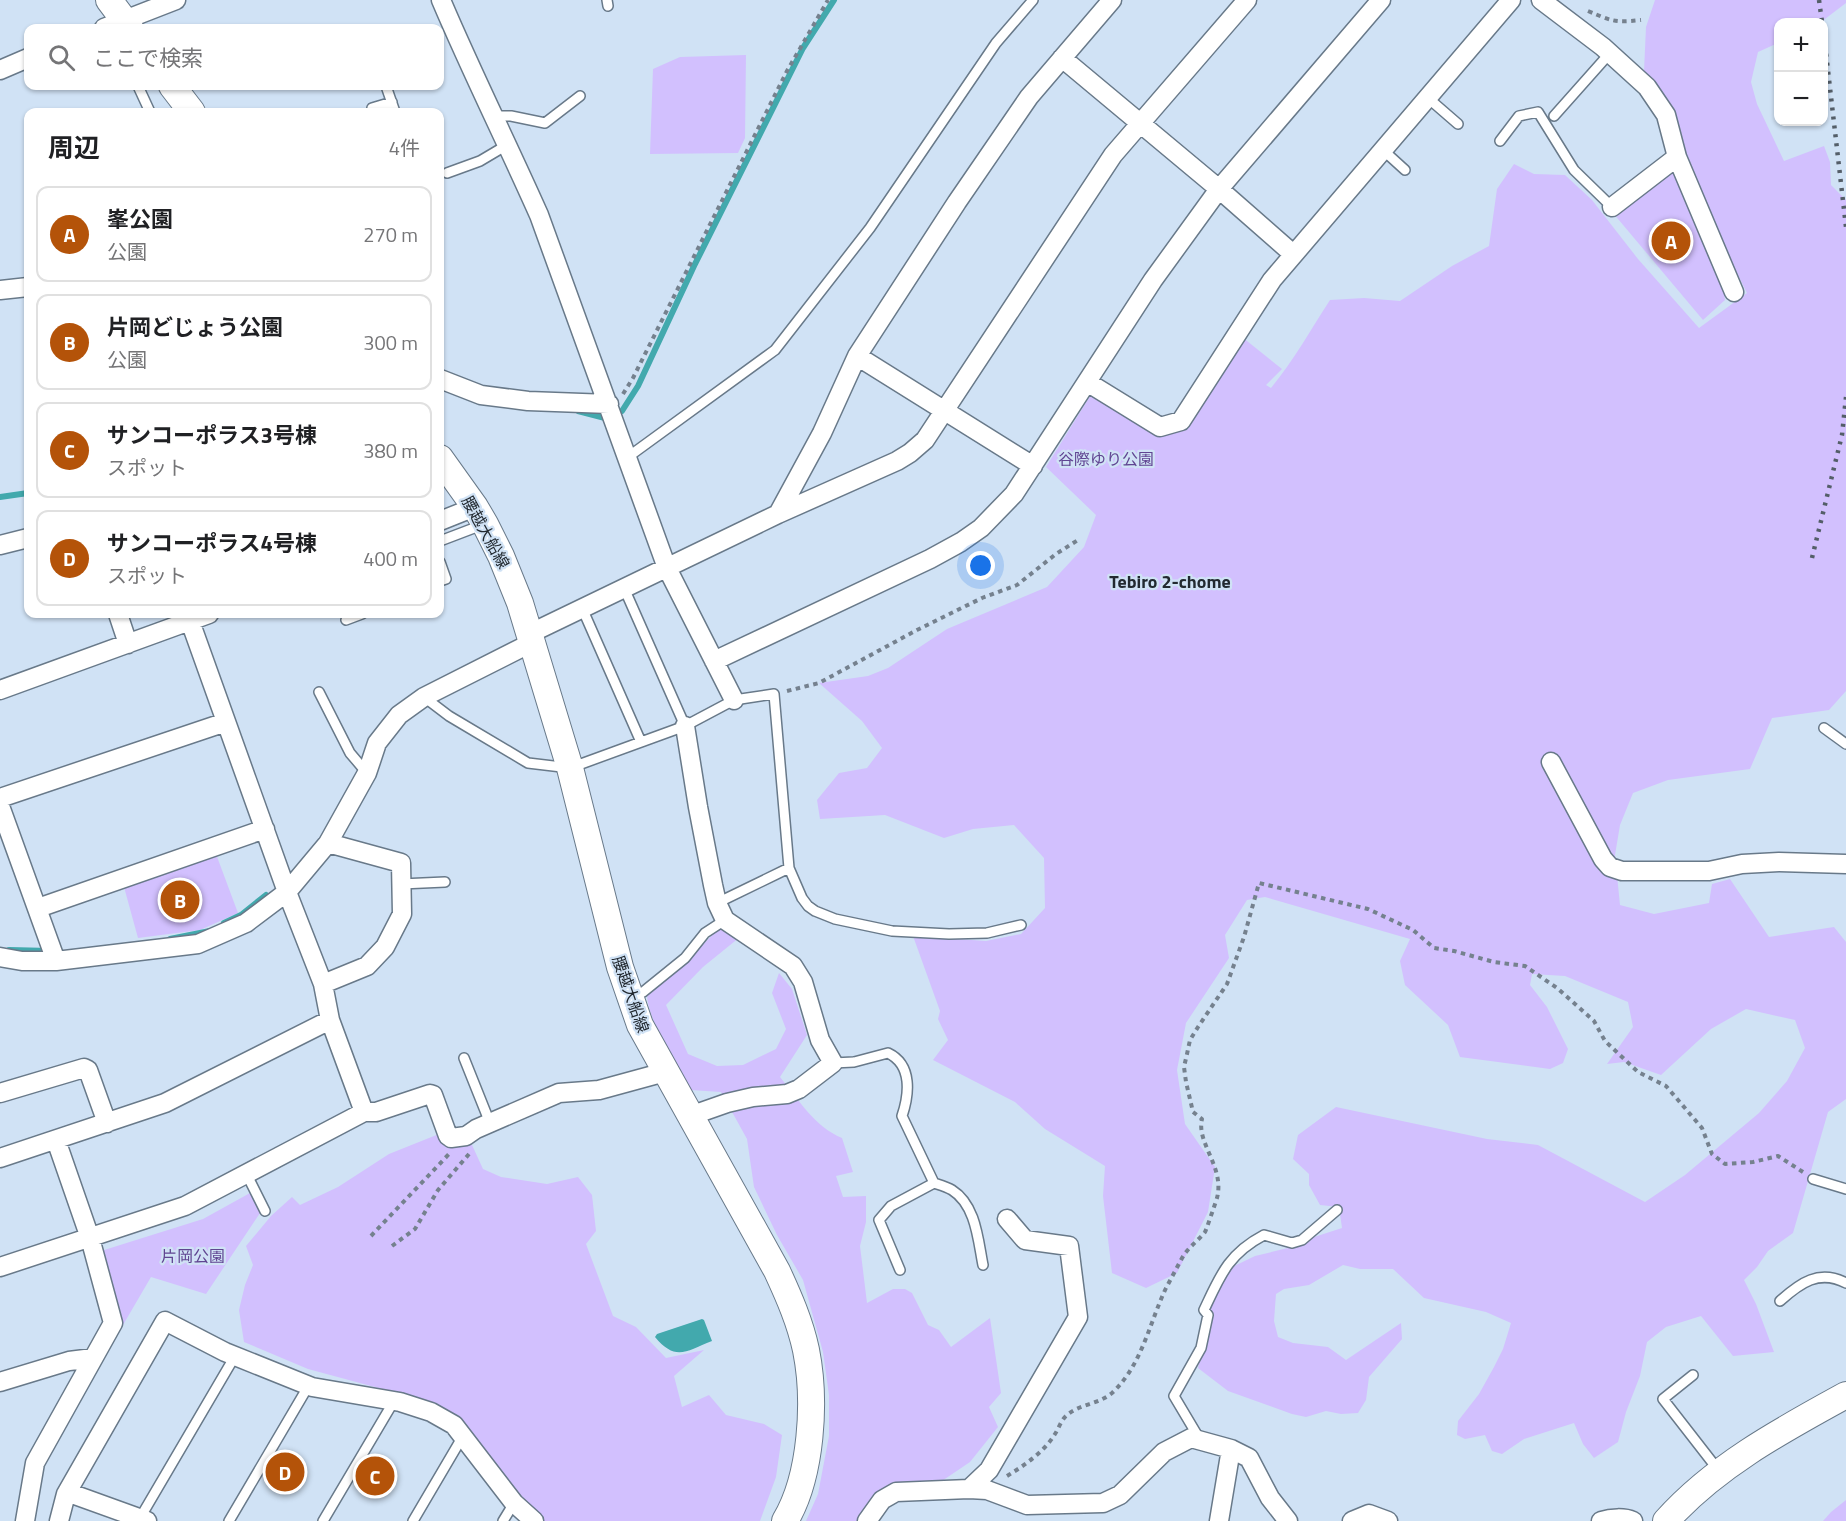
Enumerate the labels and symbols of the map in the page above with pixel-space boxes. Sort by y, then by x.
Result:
pin: A [1652,218,1690,264]
park label: 谷際ゆり公園 [1058,447,1154,471]
street label: 腰越大船線 [456,491,516,573]
your location [966,551,995,580]
district label: Tebiro 2-chome [1109,568,1231,595]
pin: B [160,878,200,922]
street label: 腰越大船線 [607,952,655,1036]
park label: 片岡公園 [161,1244,225,1268]
pin: D [266,1450,304,1494]
pin: C [356,1454,394,1498]

